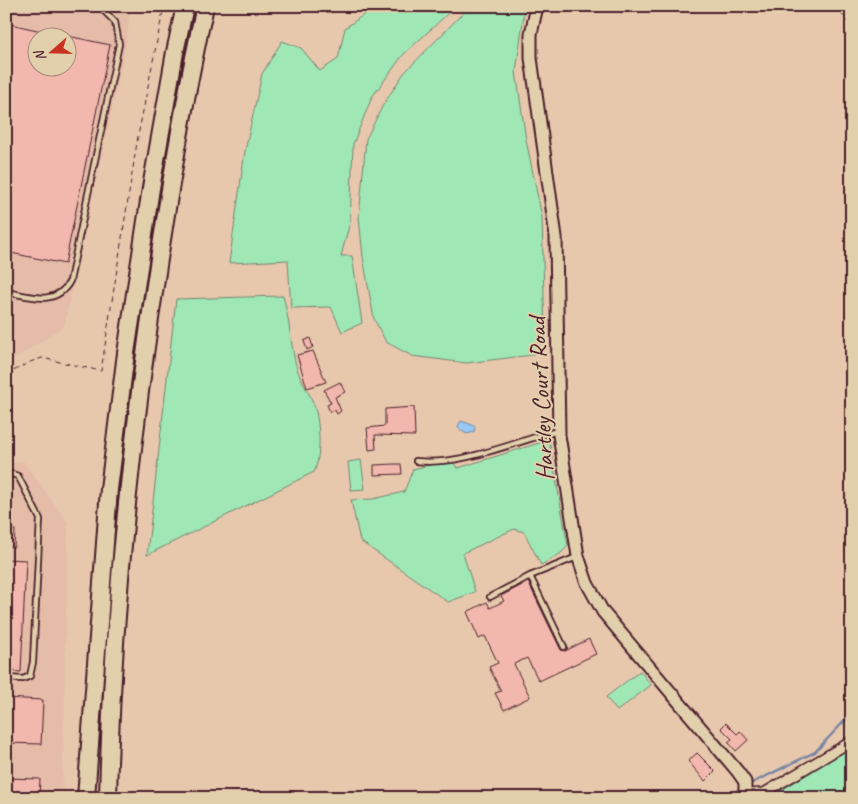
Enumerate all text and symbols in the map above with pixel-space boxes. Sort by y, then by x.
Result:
north arrow [28,28,78,78]
text: N [30,47,50,63]
street label: Hartley Court Road [521,312,561,482]

